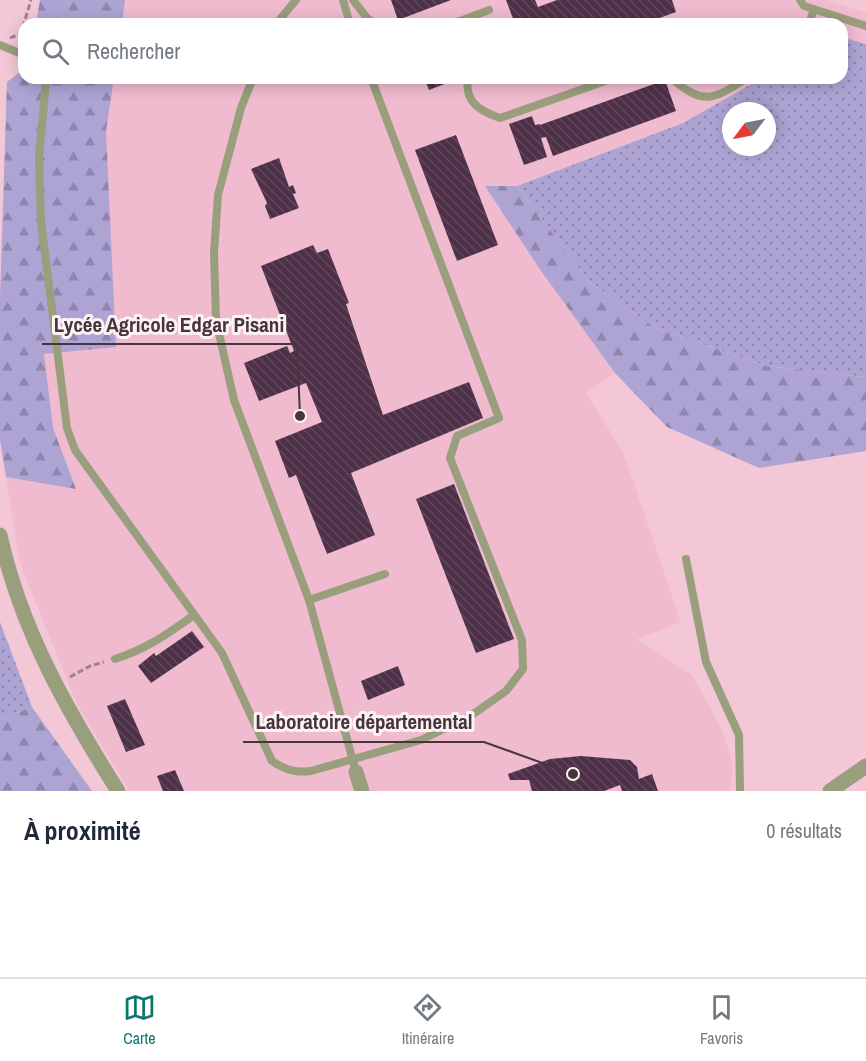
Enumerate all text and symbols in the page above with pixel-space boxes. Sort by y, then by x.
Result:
search box [18,18,848,84]
icon: search [39,35,72,68]
text: Rechercher [87,36,180,66]
north arrow [722,102,776,156]
callout: Lycée Agricole Edgar Pisani [42,305,297,344]
text: Lycée Agricole Edgar Pisani [54,310,284,339]
callout: Laboratoire départemental [243,703,484,742]
text: Laboratoire départemental [255,707,473,736]
text: À proximité [24,813,141,848]
text: 0 résultats [766,817,842,844]
tab: Carte [123,991,156,1049]
tab: Itinéraire [402,991,454,1049]
tab: Favoris [700,991,743,1049]

